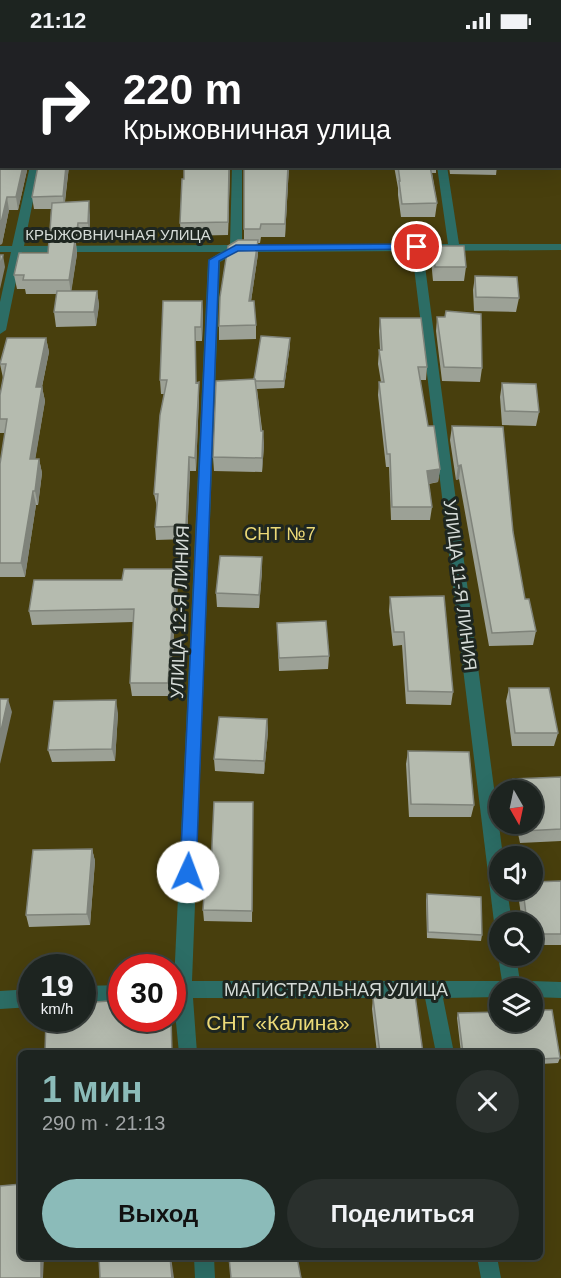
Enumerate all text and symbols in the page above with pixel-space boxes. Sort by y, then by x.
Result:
text: 21:12 [30,8,86,33]
icon: right [24,66,102,144]
text: 220 m [123,66,242,113]
text: Крыжовничная улица [123,115,391,145]
pin [391,221,442,272]
street label: КРЫЖОВНИЧНАЯ УЛИЦА [25,226,211,243]
icon: arrive [400,230,433,263]
street label: УЛИЦА 11-Я ЛИНИЯ [440,498,480,672]
park label: СНТ №7 [244,524,316,544]
street label: УЛИЦА 12-Я ЛИНИЯ [167,525,193,699]
north arrow [489,780,543,834]
map controls [489,780,543,1032]
position arrow [156,840,220,904]
button: sound [489,846,543,900]
button: search [489,912,543,966]
speed limit sign: 30 [108,954,186,1032]
text: 19 [40,969,74,1002]
button: layers [489,978,543,1032]
street label: МАГИСТРАЛЬНАЯ УЛИЦА [224,980,448,1000]
text: km/h [41,1000,73,1017]
park label: СНТ «Калина» [206,1011,350,1034]
text: 1 мин [42,1069,143,1110]
button: close [456,1070,519,1133]
text: 290 m · 21:13 [42,1112,165,1134]
button: Выход [42,1179,275,1248]
button: Поделиться [287,1179,519,1248]

